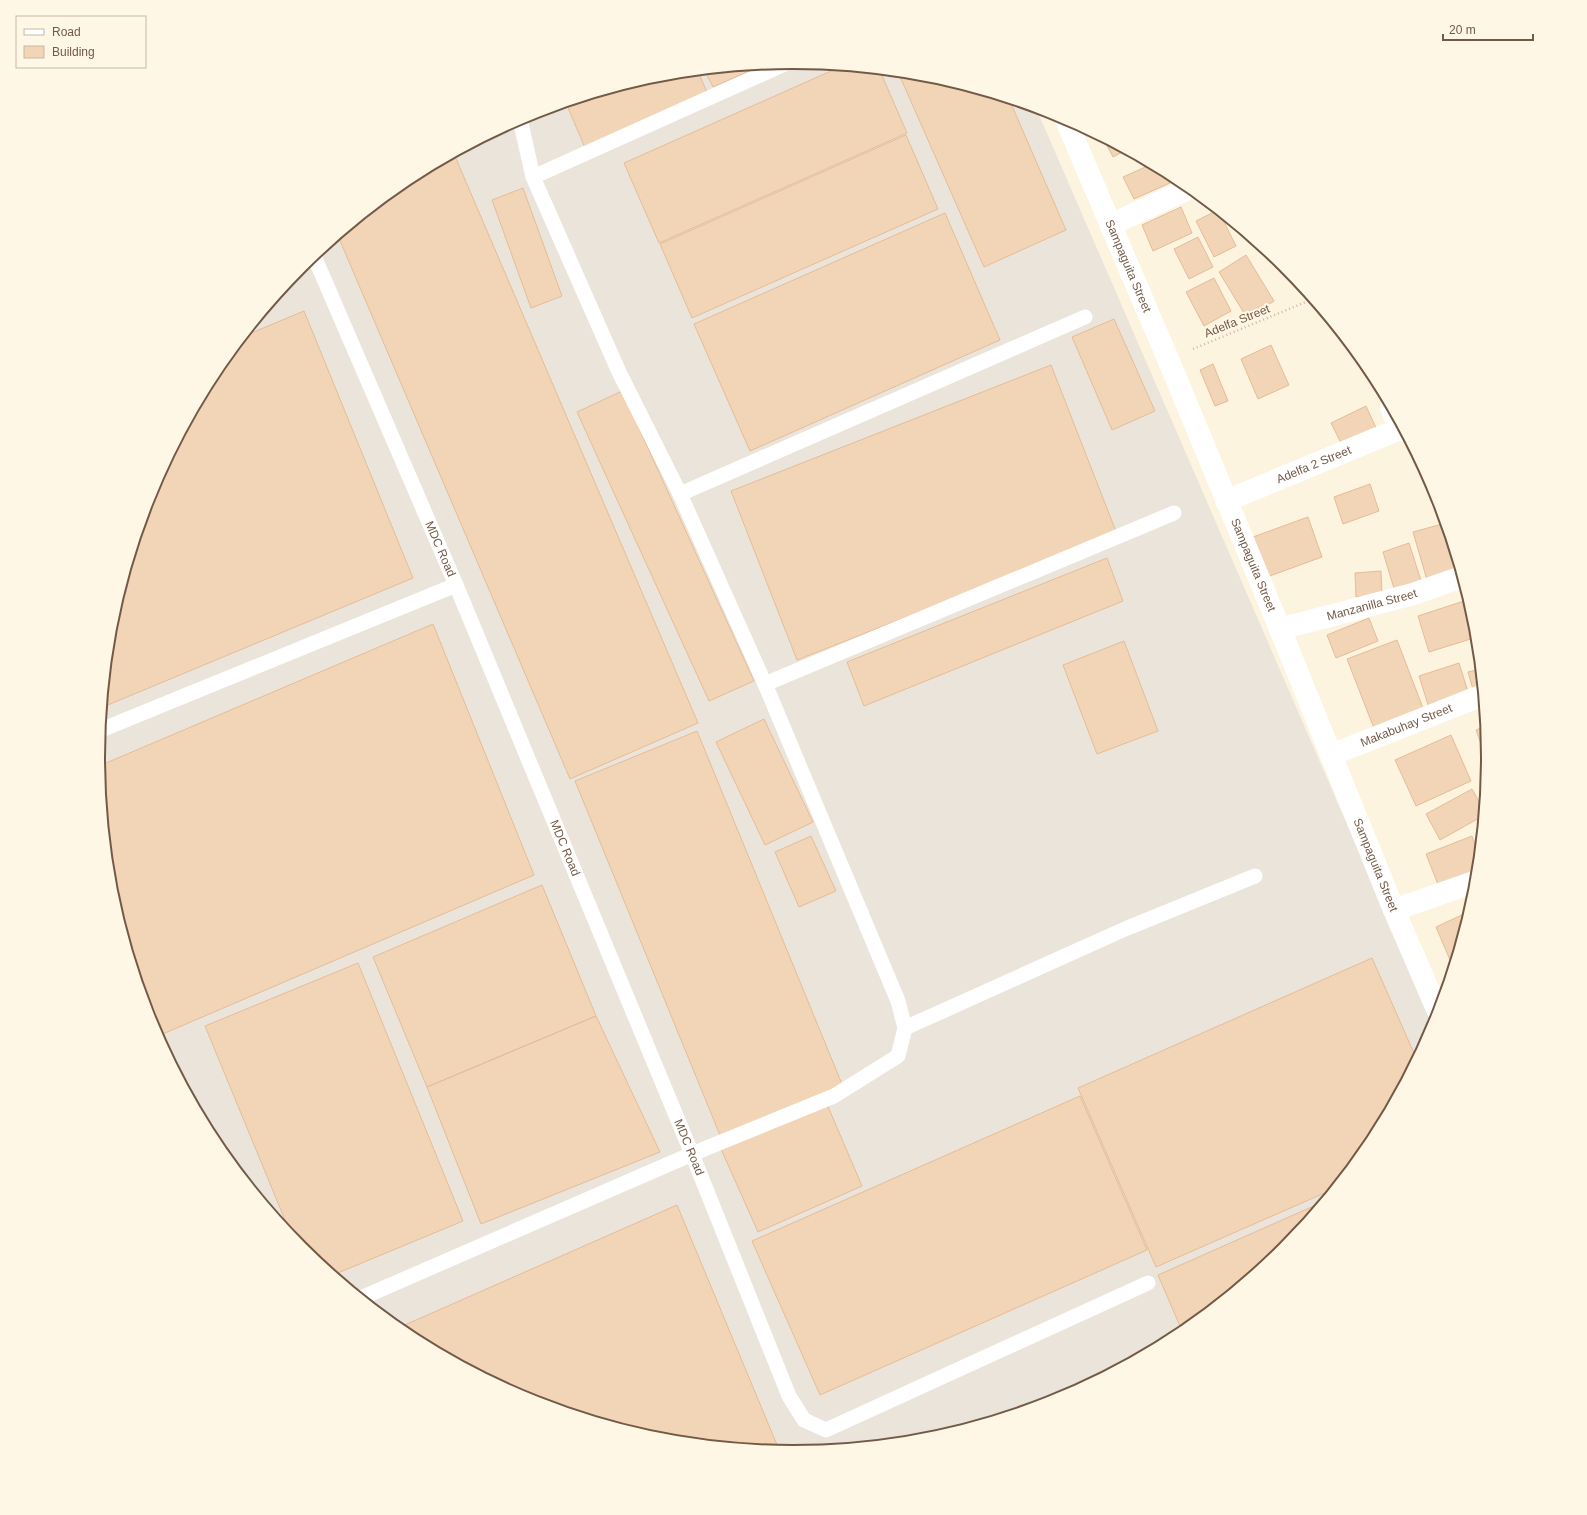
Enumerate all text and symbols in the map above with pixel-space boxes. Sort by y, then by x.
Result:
legend [16,16,146,68]
scale bar [1443,16,1533,42]
text: 20 m [1449,23,1476,37]
text: Road [52,25,81,39]
text: Building [52,45,95,59]
street label: Sampaguita Street [1102,218,1155,315]
street label: Adelfa Street [1202,301,1272,340]
street label: Adelfa 2 Street [1274,443,1354,486]
street label: Sampaguita Street [1228,516,1279,614]
street label: MDC Road [422,519,459,579]
street label: Manzanilla Street [1325,586,1420,623]
street label: Makabuhay Street [1358,701,1455,750]
street label: Sampaguita Street [1351,816,1401,914]
street label: MDC Road [547,818,583,878]
street label: MDC Road [671,1117,707,1177]

